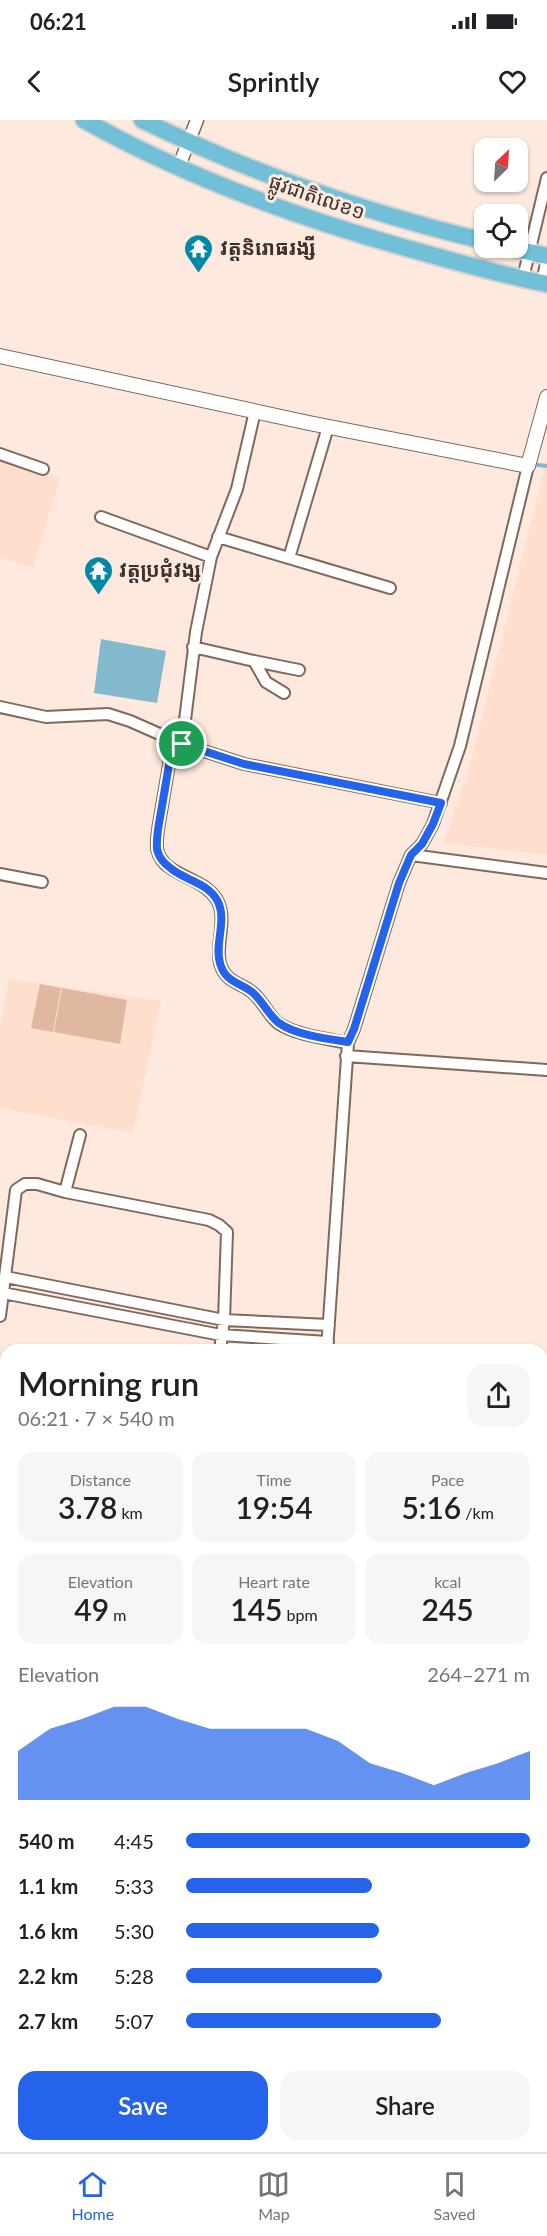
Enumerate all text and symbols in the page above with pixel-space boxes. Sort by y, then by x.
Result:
text: 06:21 [30,8,87,35]
icon: back [18,65,51,98]
text: Sprintly [228,65,319,98]
icon: heart [496,65,529,98]
north arrow [474,138,528,192]
map controls [474,138,528,258]
street label: ផ្លូវជាតិលេខ១ [264,168,369,231]
button: locate [474,204,528,258]
temple icon: វត្តនិរោធរង្សី [183,232,215,274]
place label: វត្តនិរោធរង្សី [220,235,316,261]
temple icon: វត្តប្រជុំវង្ស [82,554,114,596]
place label: វត្តប្រជុំវង្ស [119,557,201,583]
pin [156,718,207,769]
icon: arrive [165,727,198,760]
text: Morning run [18,1363,199,1403]
button: share [467,1364,530,1427]
text: 06:21 · 7 × 540 m [18,1406,175,1430]
text: Distance [70,1470,131,1489]
text: Time [257,1470,291,1489]
text: Pace [431,1470,464,1489]
text: 3.78 [58,1489,117,1525]
text: 19:54 [235,1489,313,1525]
text: 5:16 [401,1489,461,1525]
text: km [117,1503,143,1522]
text: /km [461,1503,494,1522]
text: Elevation [68,1572,133,1591]
text: Heart rate [238,1572,310,1591]
text: kcal [434,1572,461,1591]
text: 49 [74,1591,109,1627]
text: 145 [230,1591,283,1627]
text: 245 [422,1591,474,1627]
text: m [109,1605,126,1624]
text: bpm [283,1605,318,1624]
text: Elevation [18,1662,99,1686]
text: 264–271 m [427,1662,530,1686]
text: 540 m [18,1829,74,1853]
text: 4:45 [114,1829,154,1853]
text: 1.1 km [18,1874,78,1898]
text: 5:33 [114,1874,154,1898]
text: 1.6 km [18,1919,78,1943]
text: 5:30 [114,1919,154,1943]
text: 2.2 km [18,1964,78,1988]
text: 5:28 [114,1964,154,1988]
text: 2.7 km [18,2009,78,2033]
text: 5:07 [114,2009,154,2033]
button: Save [18,2071,268,2140]
button: Share [280,2071,530,2140]
tab: Home [72,2168,114,2223]
tab: Map [257,2168,290,2223]
tab: Saved [434,2168,475,2223]

